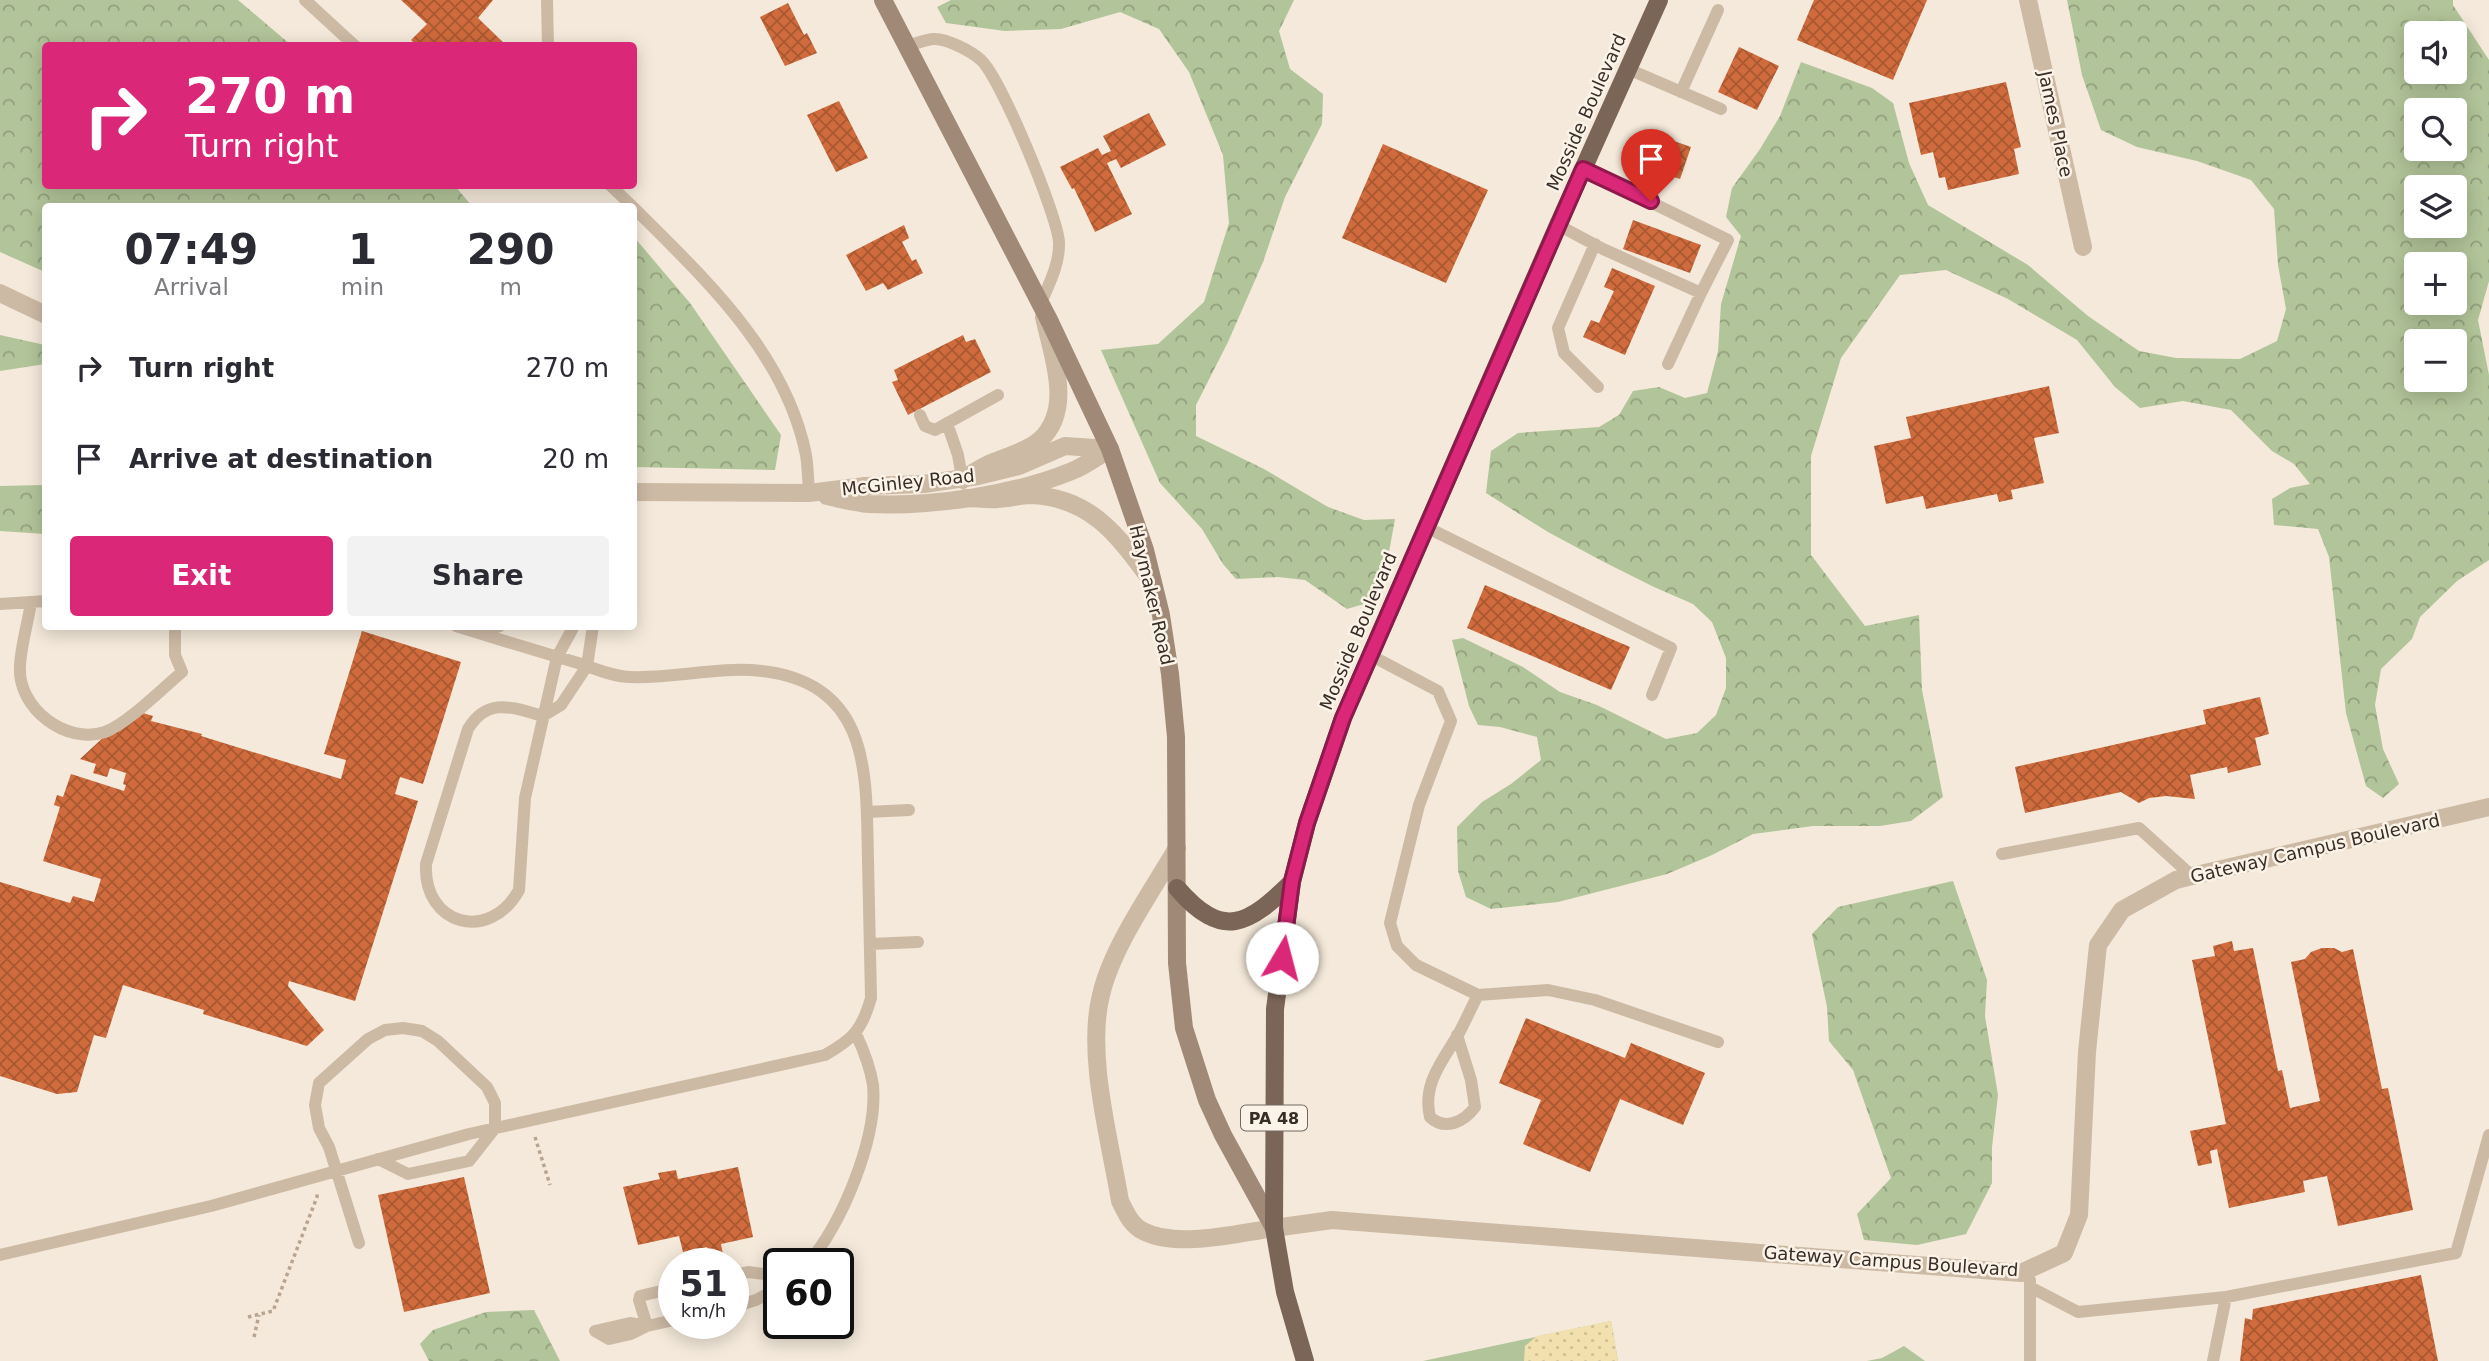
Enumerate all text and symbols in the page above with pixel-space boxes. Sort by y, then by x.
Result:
map controls [2404,21,2467,392]
button: sound [2404,21,2467,84]
street label: Mosside Boulevard [1542,30,1630,194]
text: 270 m [185,68,355,125]
street label: James Place [2034,68,2077,179]
icon: right [70,70,161,161]
button: search [2404,98,2467,161]
text: Turn right [185,127,338,165]
pin [1621,129,1681,201]
icon: arrive [1632,140,1670,178]
button: layers [2404,175,2467,238]
text: 07:49 [125,225,258,274]
text: 1 [348,225,377,274]
text: 290 [467,225,554,274]
button: + [2404,252,2467,315]
text: Arrival [154,274,229,300]
text: min [341,274,384,300]
text: m [499,274,522,300]
button: − [2404,329,2467,392]
icon: right [70,349,108,387]
text: Turn right [129,353,274,383]
text: 270 m [526,353,609,383]
icon: arrive [70,440,108,478]
text: Arrive at destination [129,444,433,474]
text: 20 m [542,444,609,474]
street label: McGinley Road [841,465,975,499]
street label: Haymaker Road [1126,523,1178,667]
button: Exit [70,536,333,616]
button: Share [347,536,609,616]
street label: Mosside Boulevard [1315,549,1401,713]
street label: Gateway Campus Boulevard [2188,809,2442,887]
position arrow [1245,921,1319,995]
road number: PA 48 [1241,1106,1307,1130]
street label: Gateway Campus Boulevard [1763,1242,2019,1280]
speed limit sign: 60 [763,1248,854,1339]
text: 51 [679,1264,728,1304]
text: km/h [681,1300,726,1321]

